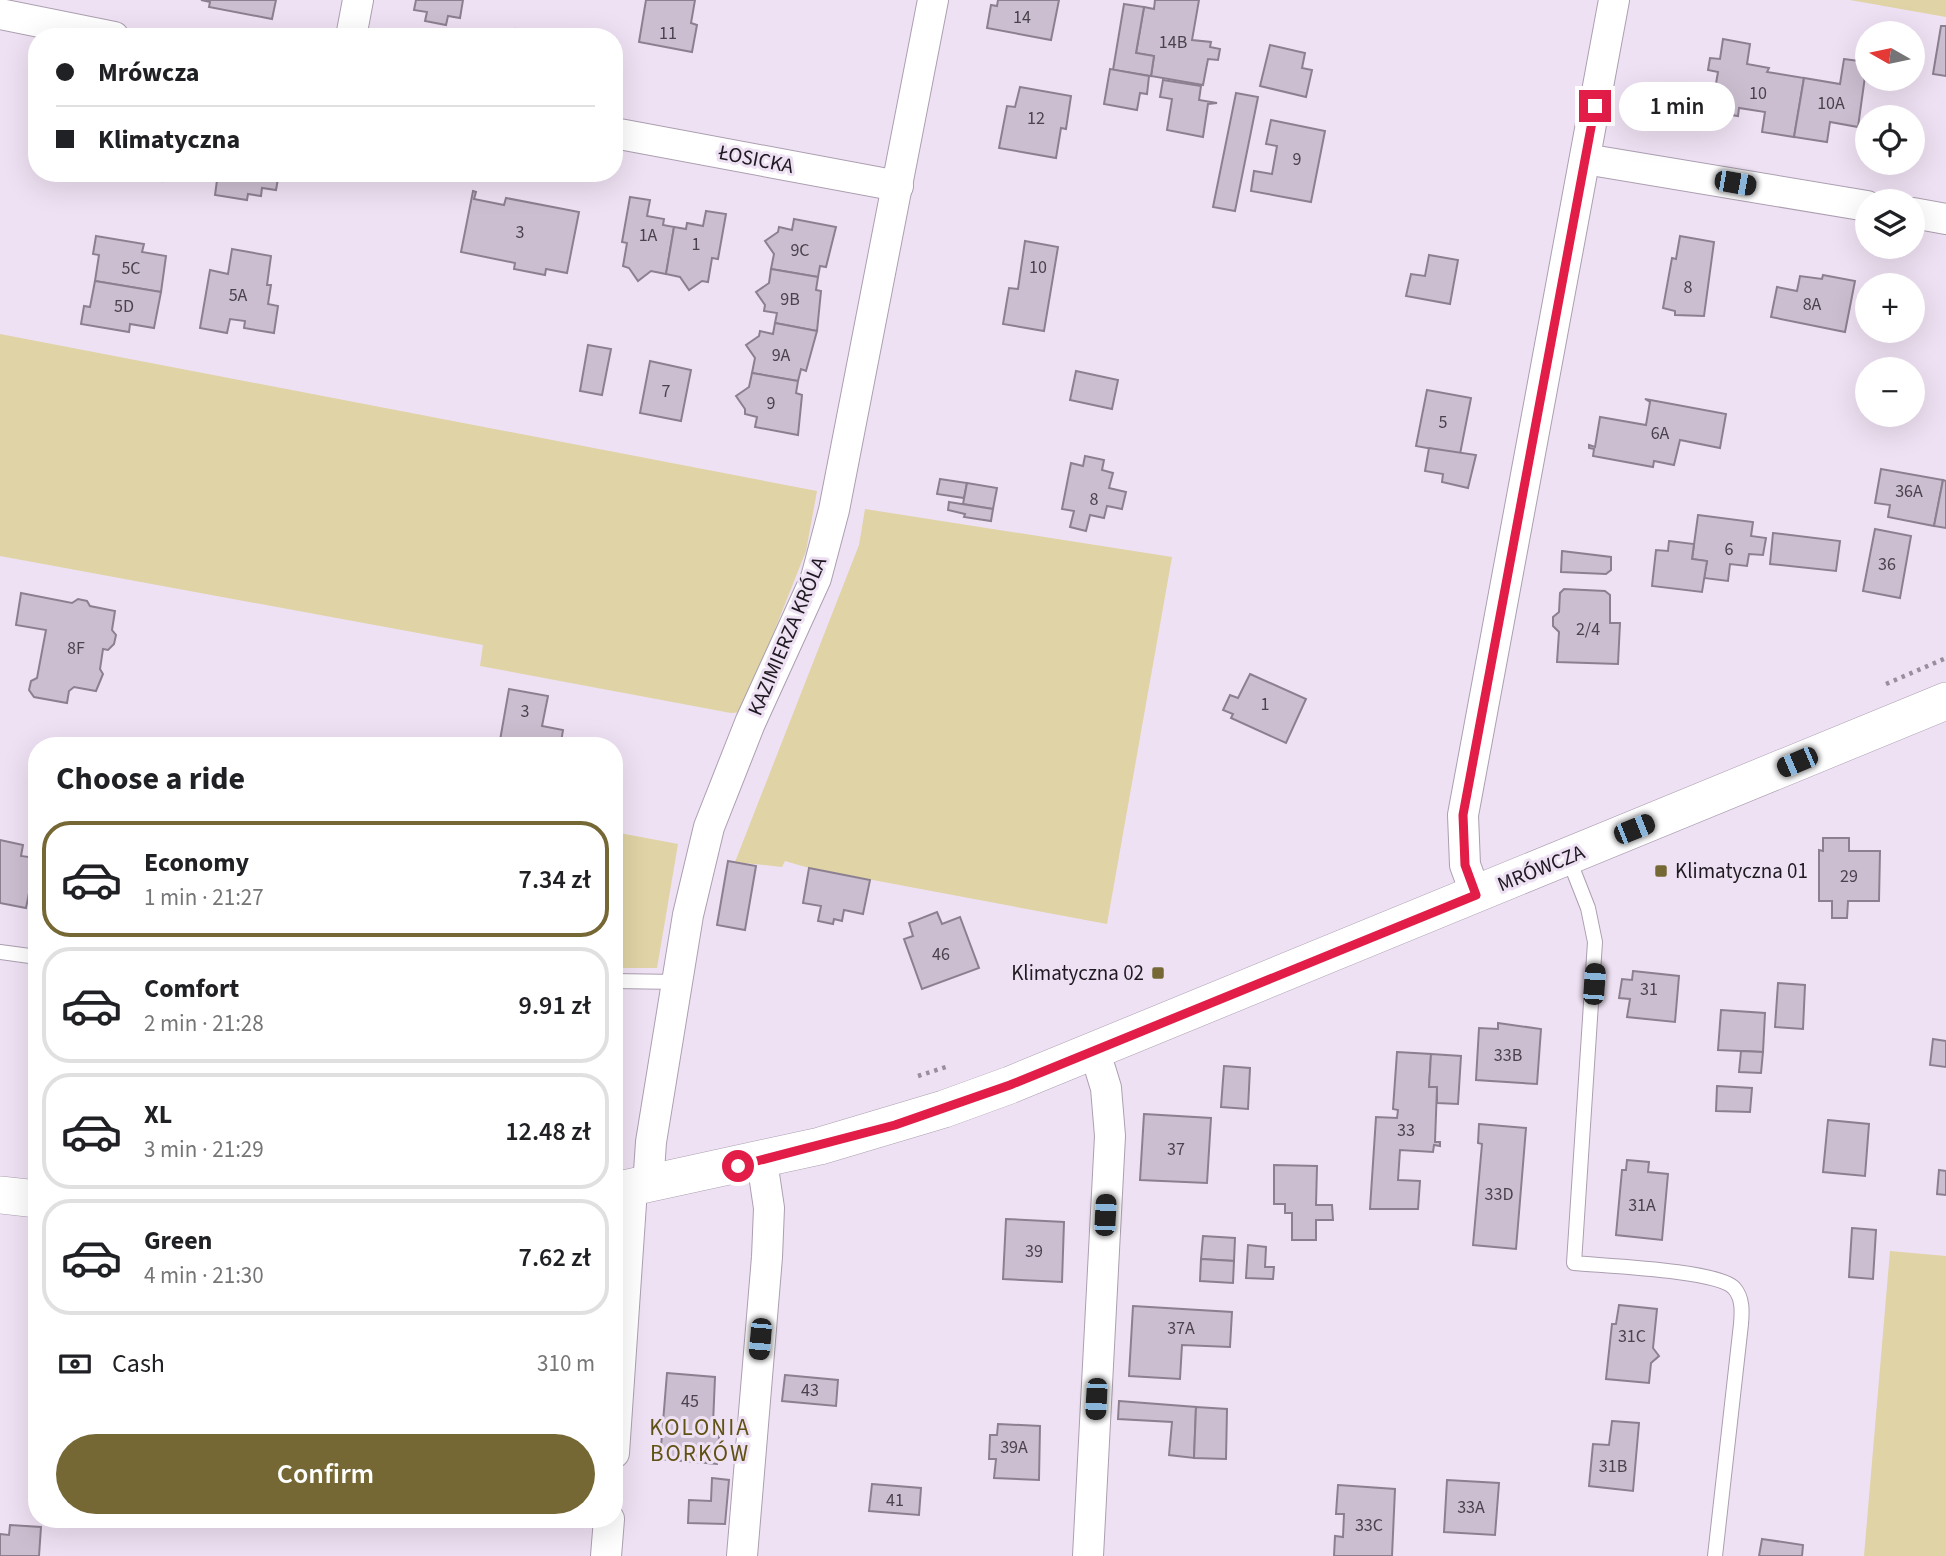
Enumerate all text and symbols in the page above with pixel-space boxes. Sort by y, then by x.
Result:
house number: 14 [1013,5,1031,30]
house number: 11 [659,21,677,46]
north arrow [1855,21,1925,91]
map controls [1855,21,1925,427]
house number: 14B [1159,30,1187,55]
text: Mrówcza [98,54,200,91]
house number: 10 [1749,81,1767,106]
callout: 1 min [1620,82,1735,130]
route end [1579,90,1611,122]
text: 1 min [1650,90,1704,123]
house number: 10A [1817,91,1845,116]
button: locate [1855,105,1925,175]
house number: 12 [1027,106,1045,131]
text: Klimatyczna [98,121,240,158]
street label: ŁOSICKA [715,137,797,181]
house number: 9 [1293,147,1302,172]
car [1713,169,1758,197]
button: layers [1855,189,1925,259]
house number: 3 [516,220,525,245]
house number: 1A [639,223,658,248]
house number: 1 [692,232,700,257]
house number: 9C [790,238,810,263]
house number: 10 [1029,255,1047,280]
house number: 5C [121,256,141,281]
button: + [1855,273,1925,343]
house number: 8 [1684,275,1693,300]
house number: 5A [229,283,248,308]
house number: 9B [780,287,800,312]
house number: 8A [1803,292,1822,317]
house number: 5D [114,294,134,319]
house number: 9A [772,343,791,368]
button: − [1855,357,1925,427]
house number: 7 [662,379,671,404]
house number: 9 [767,391,776,416]
house number: 5 [1439,410,1448,435]
house number: 6A [1651,421,1670,446]
house number: 36A [1895,479,1923,504]
house number: 8 [1090,487,1099,512]
house number: 6 [1725,537,1734,562]
street label: KAZIMIERZA KRÓLA [740,551,834,720]
house number: 36 [1878,552,1896,577]
house number: 2/4 [1576,617,1600,642]
house number: 8F [67,636,85,661]
house number: 1 [1261,692,1269,717]
house number: 3 [521,699,530,724]
car [1774,744,1821,780]
text: Choose a ride [56,756,245,802]
car [1611,811,1658,847]
street label: MRÓWCZA [1493,837,1590,899]
text: Economy [144,844,249,881]
icon: car [60,848,123,911]
place label: Klimatyczna 01 [1675,856,1808,886]
text: 7.34 zł [519,861,591,898]
marker: Klimatyczna 01 [1653,863,1669,879]
house number: 29 [1840,864,1858,889]
text: 1 min · 21:27 [144,881,264,914]
house number: 46 [932,942,950,967]
place label: Klimatyczna 02 [1011,958,1144,988]
car [1583,962,1606,1006]
marker: Klimatyczna 02 [1150,965,1166,981]
text: Comfort [144,970,239,1007]
icon: car [60,974,123,1037]
house number: 31 [1640,977,1658,1002]
text: 9.91 zł [519,987,591,1024]
text: 2 min · 21:28 [144,1007,264,1040]
house number: 33B [1494,1043,1522,1068]
text: XL [144,1096,172,1133]
icon: car [60,1100,123,1163]
text: 12.48 zł [505,1113,591,1150]
house number: 33 [1397,1118,1415,1143]
text: 3 min · 21:29 [144,1133,264,1166]
house number: 37 [1167,1137,1185,1162]
route start [722,1150,754,1182]
house number: 33D [1485,1182,1513,1207]
car [1094,1193,1117,1237]
house number: 31A [1628,1193,1656,1218]
text: Green [144,1222,212,1259]
icon: car [60,1226,123,1289]
text: 7.62 zł [519,1239,591,1276]
house number: 39 [1025,1239,1043,1264]
text: 4 min · 21:30 [144,1259,264,1292]
house number: 37A [1167,1316,1195,1341]
car [748,1317,773,1361]
house number: 31C [1618,1324,1646,1349]
icon: cash [56,1345,94,1383]
text: Cash [112,1345,165,1382]
text: 310 m [537,1347,595,1380]
car [1085,1377,1108,1421]
house number: 43 [801,1378,819,1403]
house number: 45 [681,1389,699,1414]
district label: KOLONIA BORKÓW [649,1411,751,1470]
button: Confirm [56,1434,595,1514]
house number: 39A [1000,1435,1028,1460]
house number: 31B [1599,1454,1627,1479]
house number: 41 [886,1488,904,1513]
house number: 33A [1457,1495,1485,1520]
house number: 33C [1355,1513,1383,1538]

